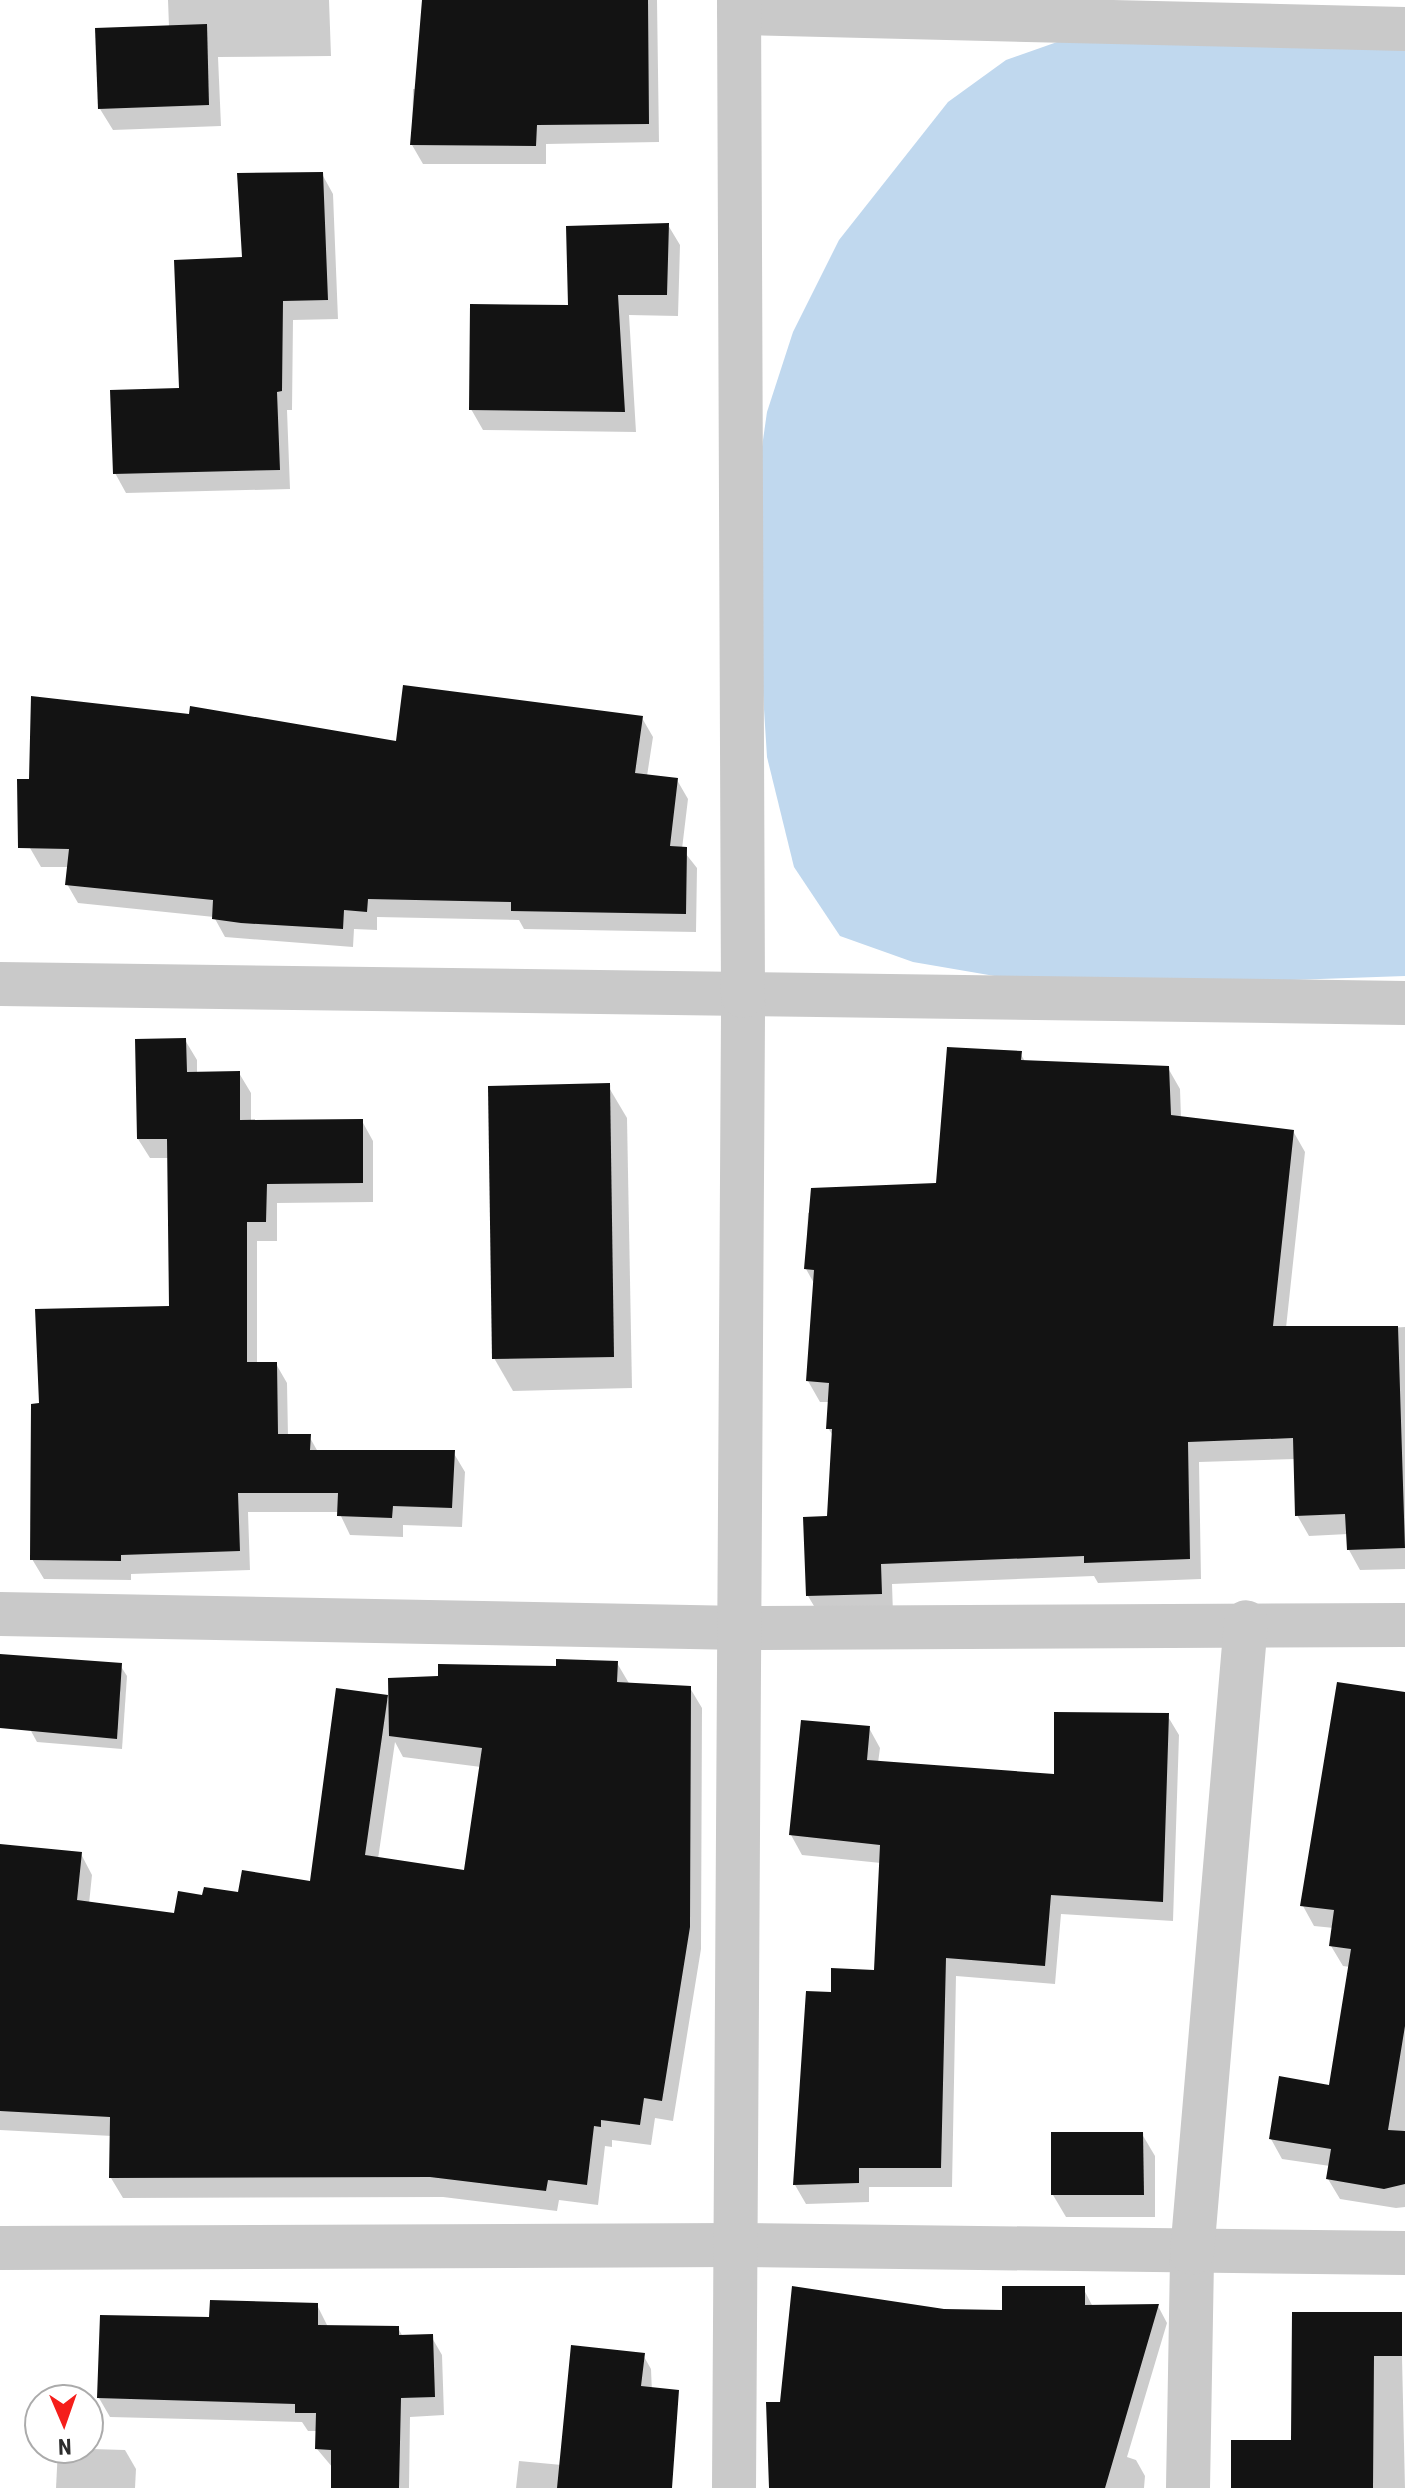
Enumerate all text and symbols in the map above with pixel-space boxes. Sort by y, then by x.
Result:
north arrow [24,2384,104,2464]
text: N [58,2434,72,2459]

